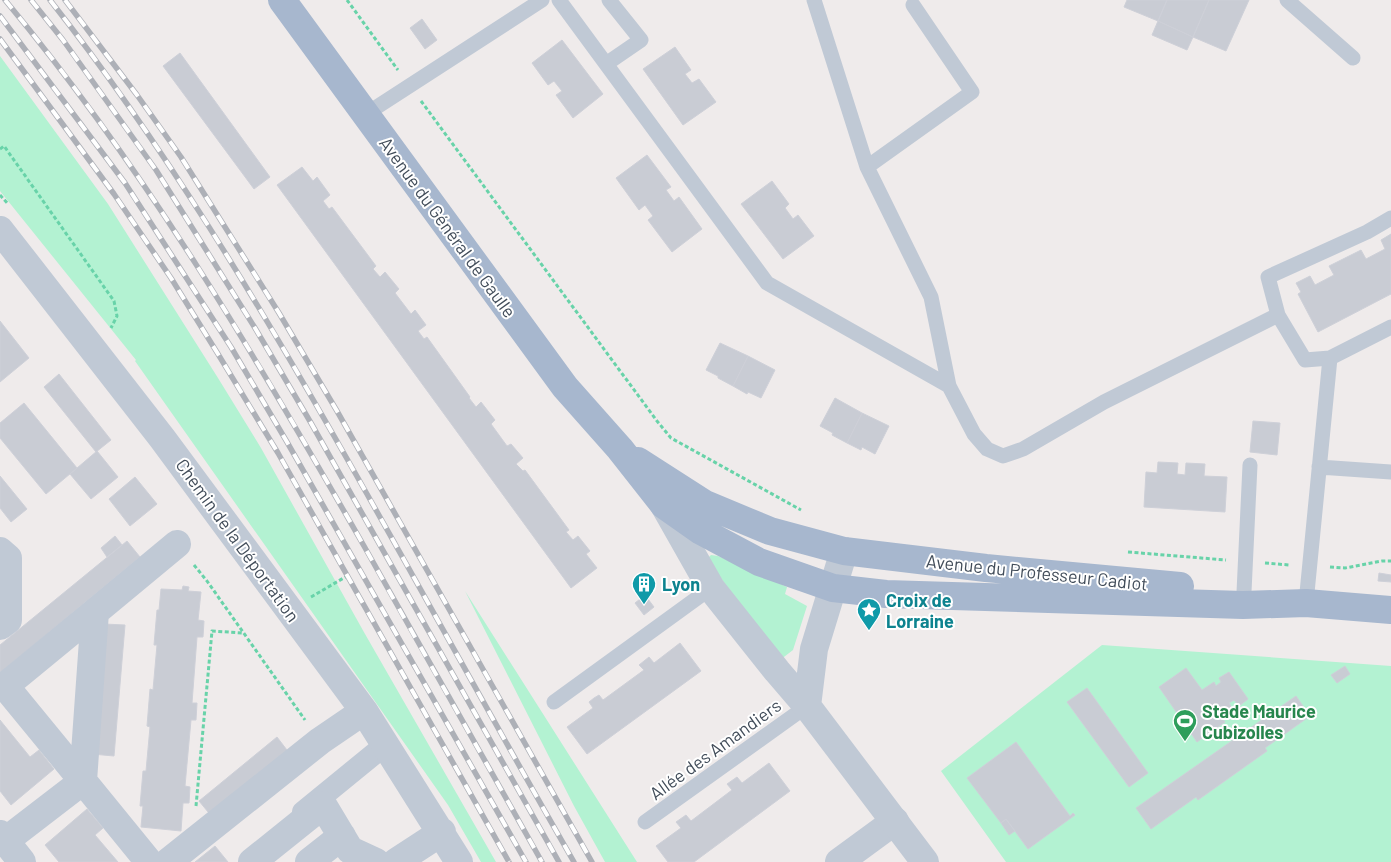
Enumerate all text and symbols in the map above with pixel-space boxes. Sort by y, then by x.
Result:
street label: Avenue du Général de Gaulle [375,132,521,322]
street label: Chemin de la Déportation [171,454,305,626]
street label: Avenue du Professeur Cadiot [925,549,1149,595]
building icon: Lyon [631,571,657,605]
place label: Lyon [662,573,700,595]
place label: Croix de Lorraine [886,589,954,632]
place icon: Croix de Lorraine [856,597,882,631]
street label: Allée des Amandiers [645,694,785,804]
place label: Stade Maurice Cubizolles [1202,700,1316,743]
sports icon: Stade Maurice Cubizolles [1172,708,1198,742]

